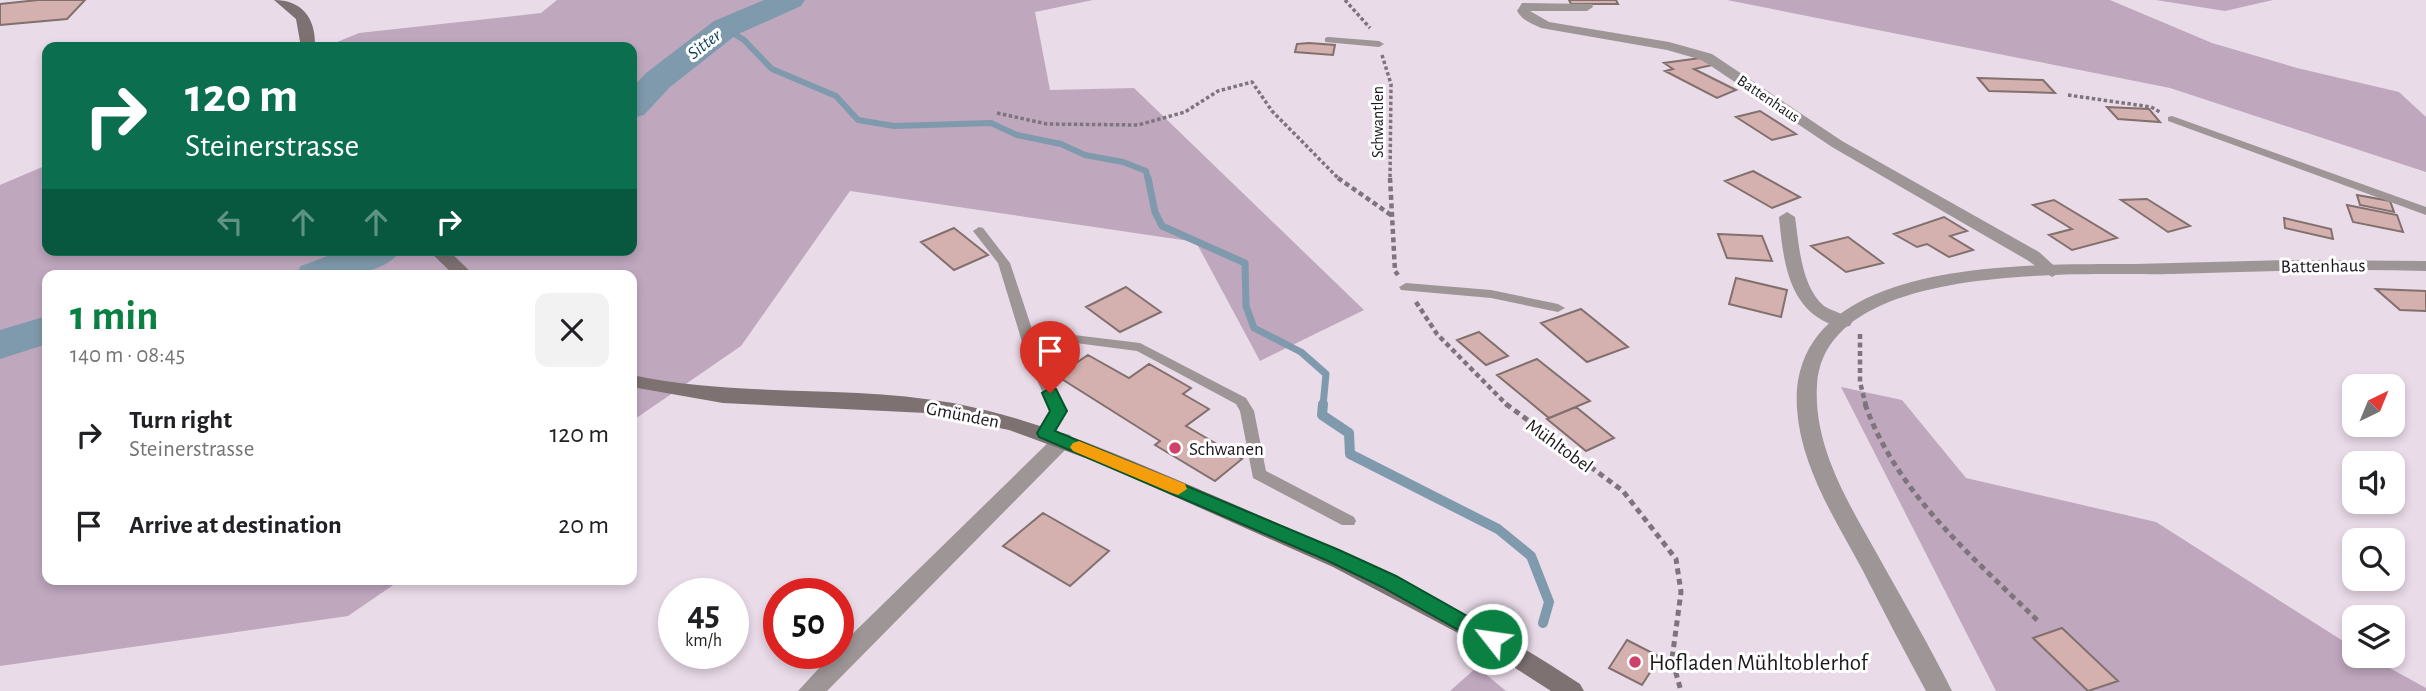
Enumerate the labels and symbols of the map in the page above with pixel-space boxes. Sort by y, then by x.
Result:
water label: Sitter [685,26,725,63]
street label: Battenhaus [1734,72,1803,125]
street label: Schwantlen [1370,86,1386,158]
street label: Battenhaus [2280,256,2366,277]
pin [1020,321,1080,393]
north arrow [2342,374,2404,438]
street label: Gmünden [925,399,1001,432]
street label: Mühltobel [1522,416,1596,477]
marker: Schwanen [1167,440,1183,456]
place label: Schwanen [1189,440,1264,459]
speed limit sign: 50 [763,578,854,669]
position arrow [1455,602,1529,676]
place label: Hofladen Mühltoblerhof [1649,652,1870,675]
marker: Hofladen Mühltoblerhof [1627,654,1643,670]

